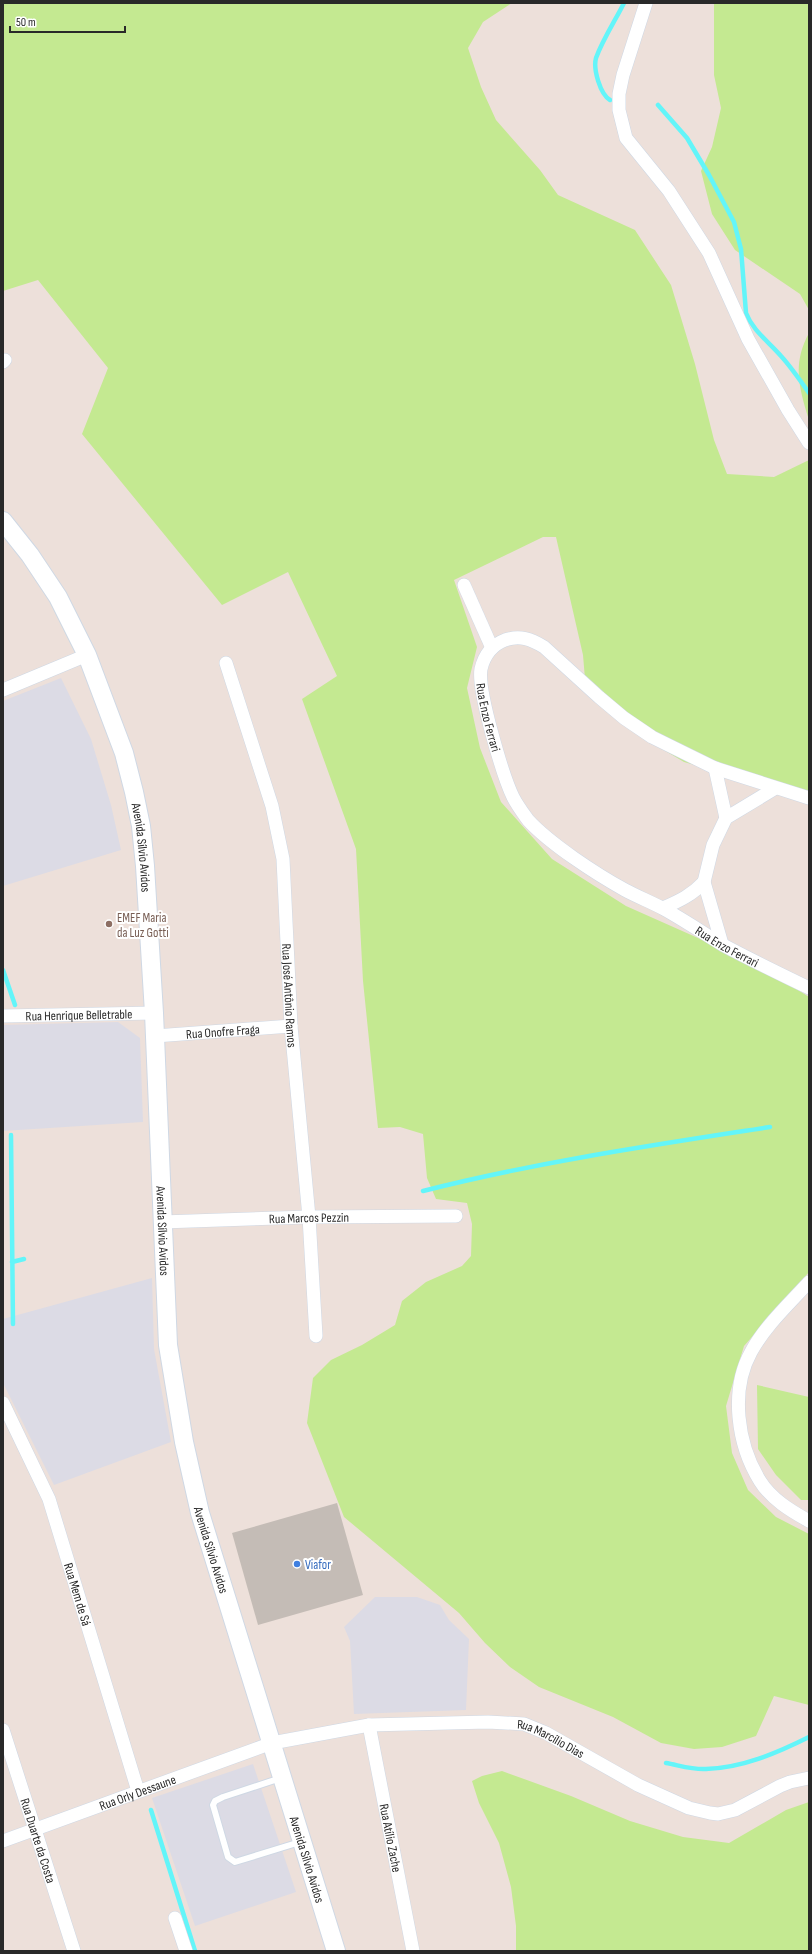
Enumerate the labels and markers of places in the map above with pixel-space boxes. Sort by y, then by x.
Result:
place label: EMEF Maria da Luz Gotti [117,910,169,941]
marker: EMEF Maria da Luz Gotti [104,919,114,929]
place label: Viafor [305,1557,331,1573]
marker: Viafor [292,1559,302,1569]

